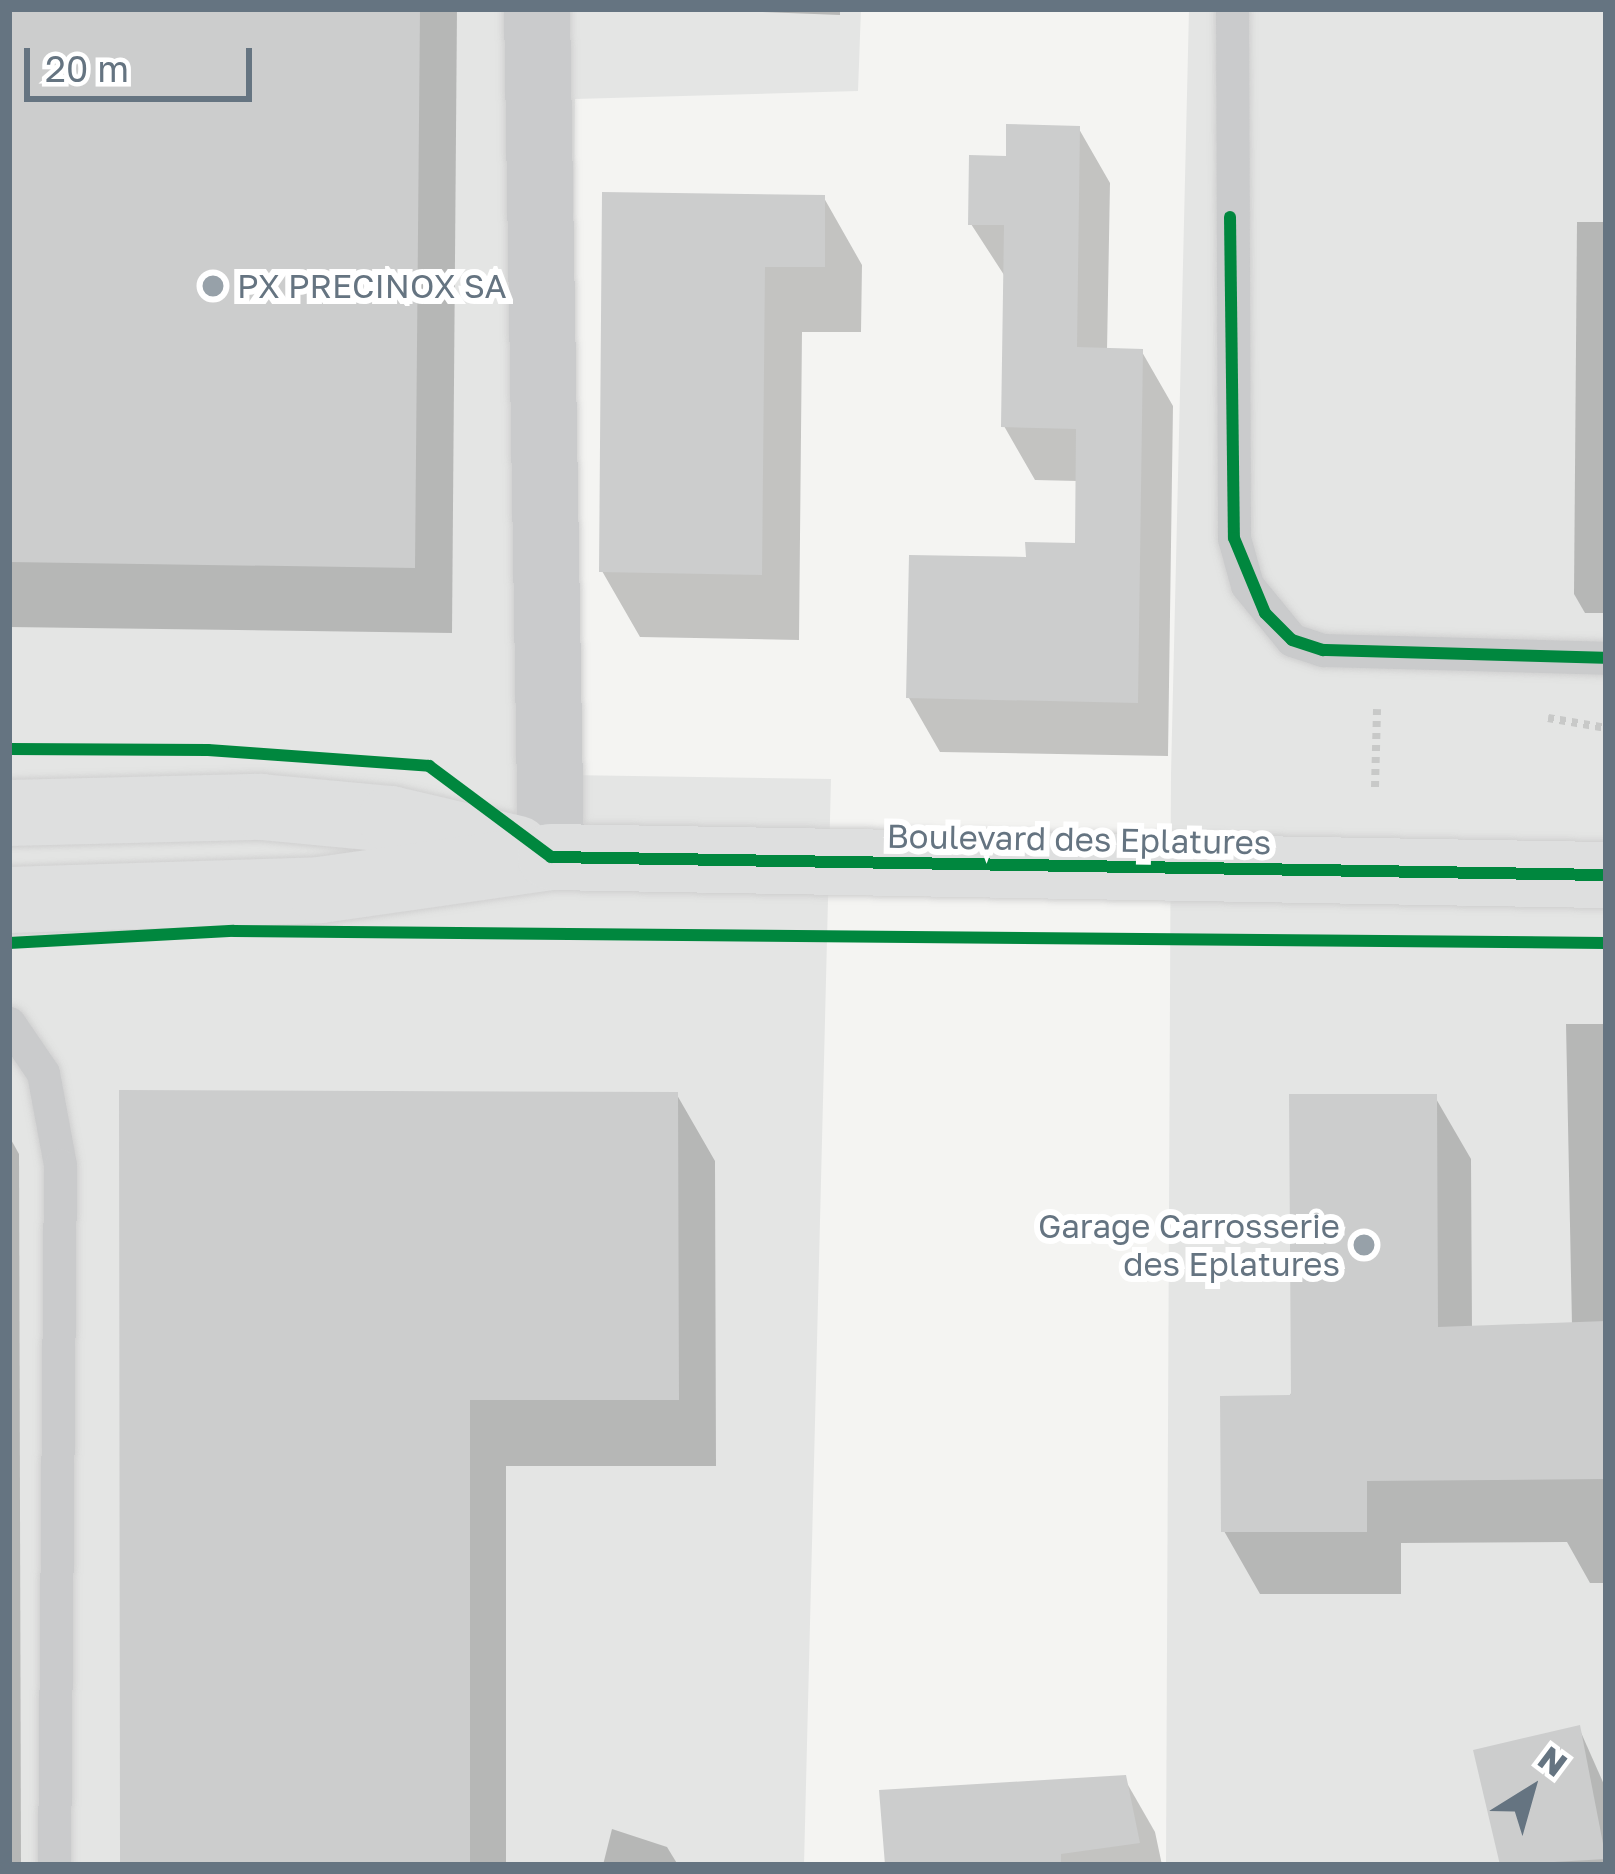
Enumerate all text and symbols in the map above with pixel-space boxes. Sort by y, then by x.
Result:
scale bar [30,24,258,98]
text: 20 m [45,47,129,90]
place label: PX PRECINOX SA [237,266,507,306]
marker: PX PRECINOX SA [200,273,226,299]
street label: Boulevard des Eplatures [886,816,1272,862]
place label: Garage Carrosserie des Eplatures [1038,1206,1340,1284]
marker: Garage Carrosserie des Eplatures [1351,1232,1377,1258]
north arrow [1471,1730,1591,1850]
text: N [1531,1738,1575,1784]

